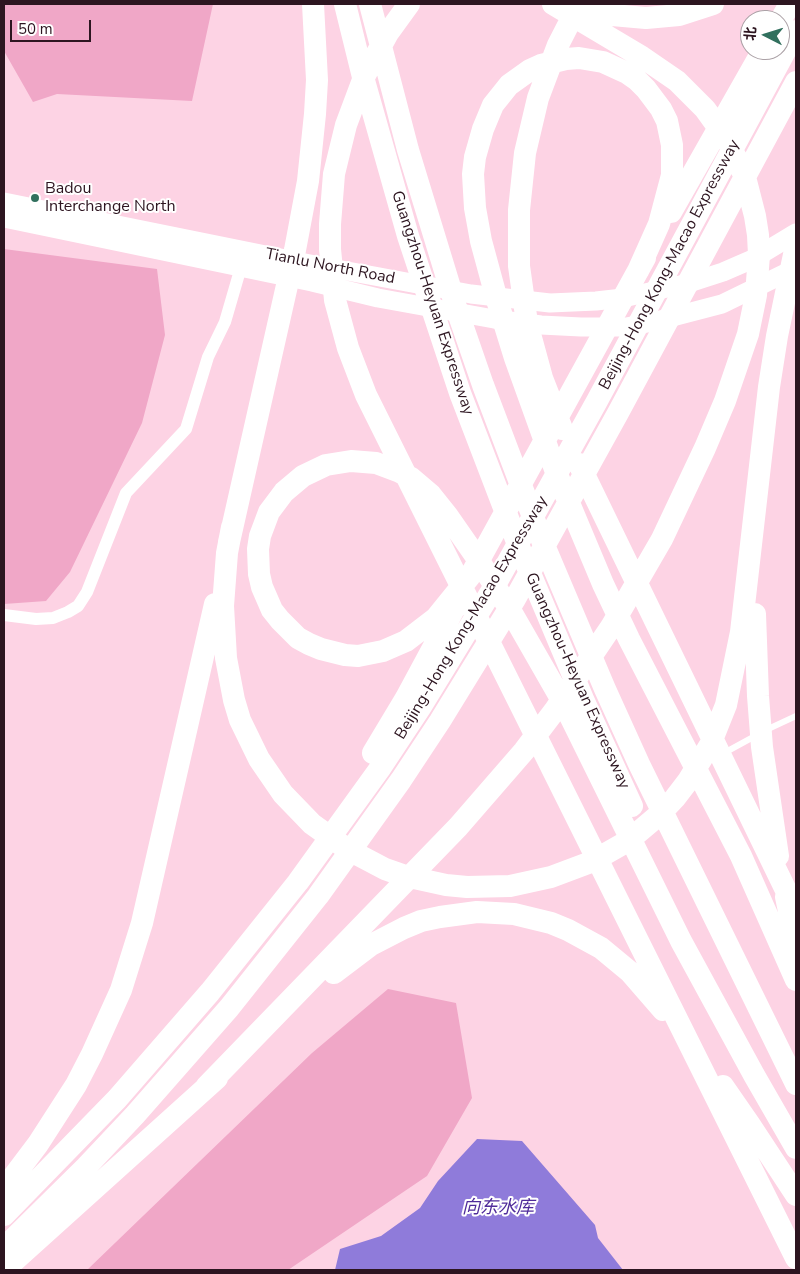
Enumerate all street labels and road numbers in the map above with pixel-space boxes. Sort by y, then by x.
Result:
street label: Beijing-Hong Kong-Macao Expressway [596,137,744,393]
street label: Guangzhou-Heyuan Expressway [387,189,477,417]
street label: Tianlu North Road [264,245,396,289]
street label: Beijing-Hong Kong-Macao Expressway [391,493,553,743]
street label: Guangzhou-Heyuan Expressway [521,570,633,792]

